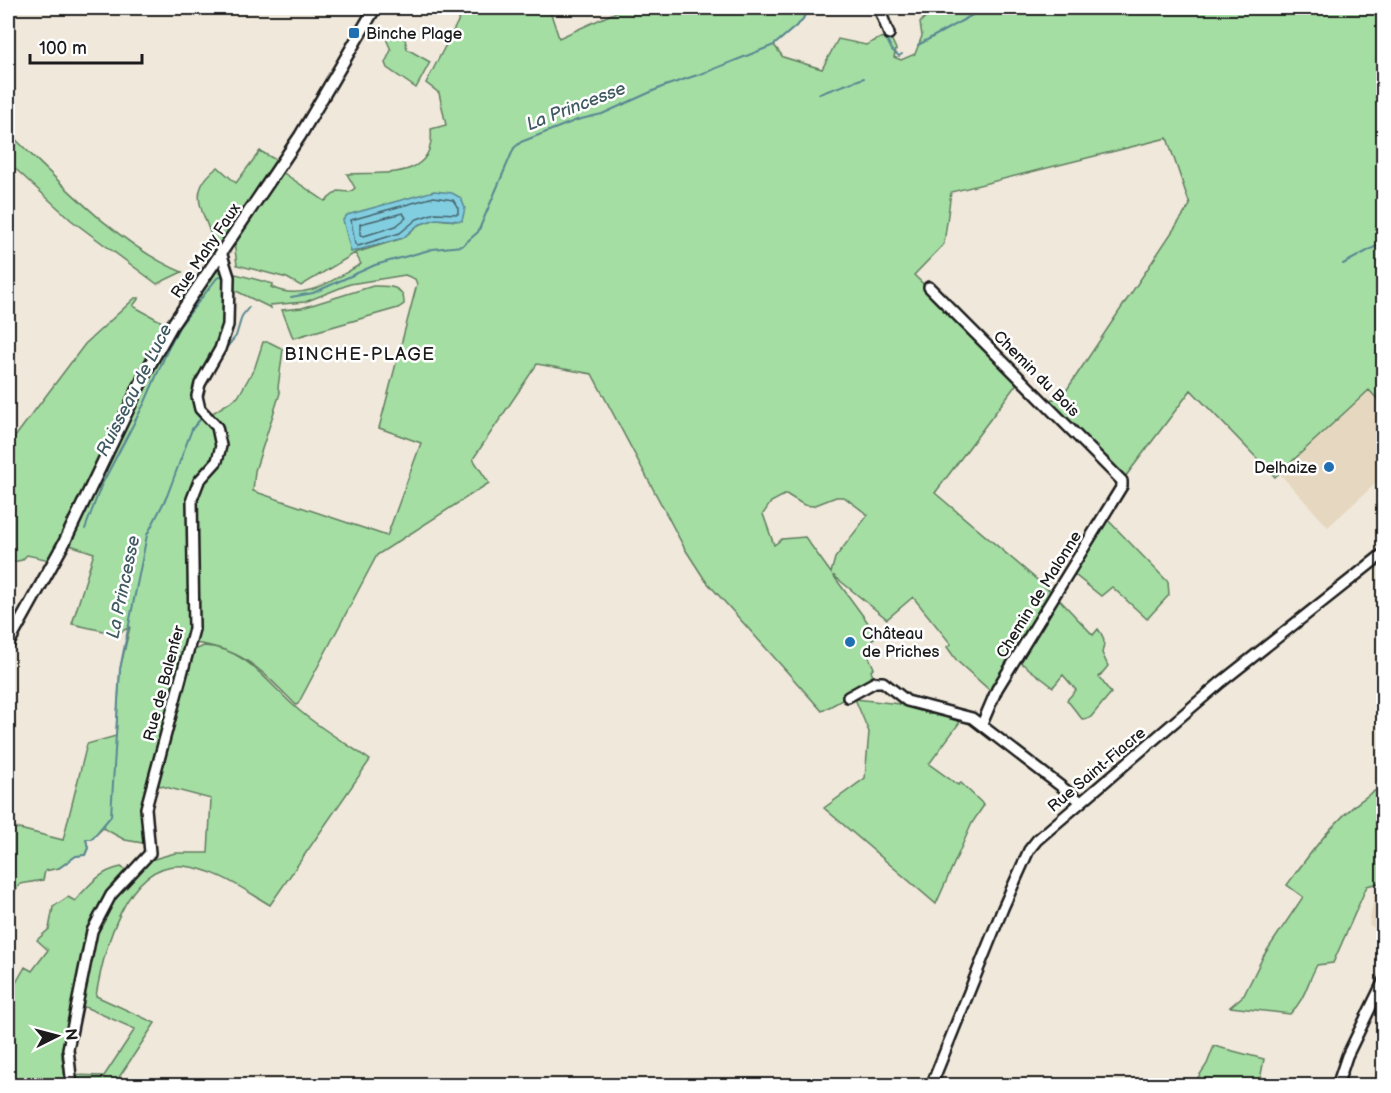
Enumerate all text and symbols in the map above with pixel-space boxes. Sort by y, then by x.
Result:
place label: Binche Plage [366,25,463,44]
marker: Binche Plage [347,26,361,40]
scale bar [30,27,142,65]
text: 100 m [39,38,87,59]
water label: La Princesse [524,78,629,135]
street label: Rue Mahy Faux [167,199,245,302]
water label: Ruisseau de Luce [92,321,177,460]
street label: Chemin du Bois [989,327,1083,421]
district label: BINCHE-PLAGE [284,344,436,365]
place label: Delhaize [1254,459,1318,478]
marker: Delhaize [1322,460,1336,474]
street label: Chemin de Malonne [993,527,1086,662]
water label: La Princesse [102,534,145,641]
street label: Rue de Balenfer [140,623,189,743]
place label: Château de Priches [862,625,939,662]
marker: Château de Priches [843,635,857,649]
street label: Rue Saint-Fiacre [1044,723,1150,817]
north arrow [27,1006,87,1066]
text: N [60,1028,81,1042]

